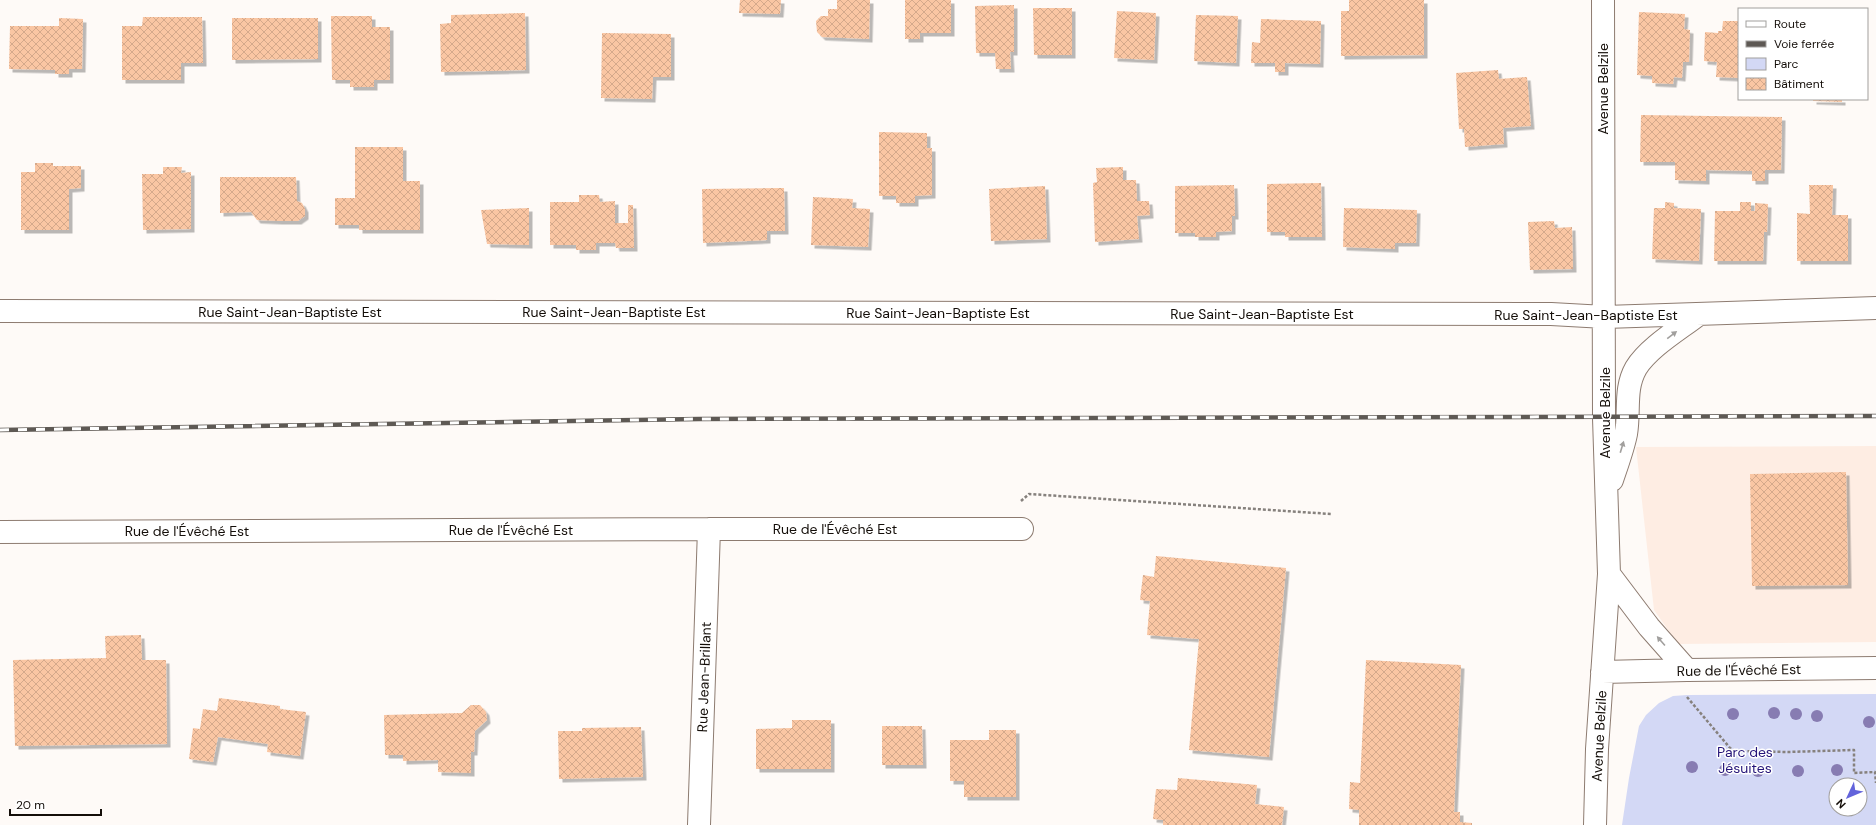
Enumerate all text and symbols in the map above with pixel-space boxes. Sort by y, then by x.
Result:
legend [1738,8,1868,100]
text: Route [1774,16,1806,32]
text: Voie ferrée [1774,36,1834,52]
street label: Avenue Belzile [1594,43,1612,135]
text: Parc [1774,56,1798,72]
text: Bâtiment [1774,76,1825,92]
street label: Rue Saint-Jean-Baptiste Est [198,303,382,321]
street label: Rue Saint-Jean-Baptiste Est [522,303,706,321]
street label: Rue Saint-Jean-Baptiste Est [846,304,1030,322]
street label: Rue Saint-Jean-Baptiste Est [1170,305,1354,323]
street label: Rue Saint-Jean-Baptiste Est [1494,306,1678,324]
one-way arrow [1666,331,1677,339]
street label: Avenue Belzile [1596,367,1614,459]
one-way arrow [1619,441,1625,453]
street label: Rue de l'Évêché Est [773,520,897,538]
street label: Rue de l'Évêché Est [449,521,573,539]
street label: Rue de l'Évêché Est [125,522,249,540]
street label: Rue Jean-Brillant [693,621,715,733]
one-way arrow [1656,636,1665,646]
street label: Rue de l'Évêché Est [1677,660,1801,680]
street label: Avenue Belzile [1588,690,1610,782]
park label: Parc des Jésuites [1717,743,1773,777]
north arrow [1828,777,1868,817]
scale bar [10,791,101,817]
text: N [1833,796,1849,812]
text: 20 m [16,797,45,813]

